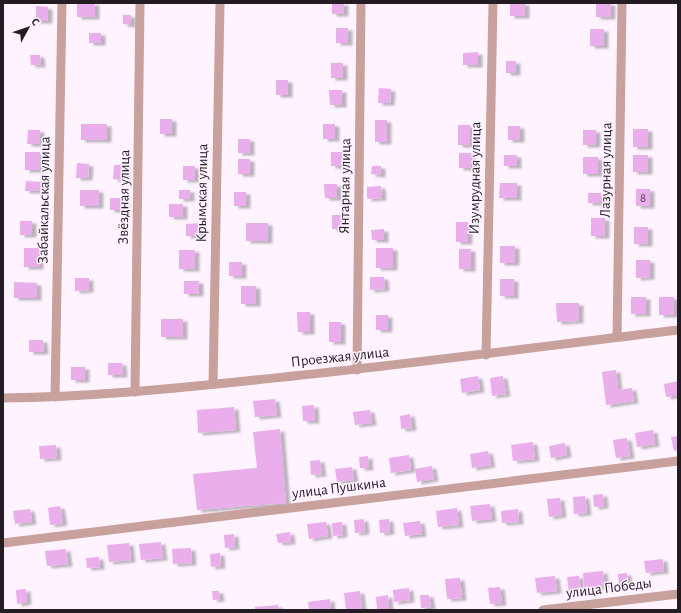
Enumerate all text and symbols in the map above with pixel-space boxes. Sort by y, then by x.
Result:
north arrow [8,8,48,48]
text: С [29,16,41,28]
street label: Изумрудная улица [467,121,483,235]
street label: Лазурная улица [598,122,614,218]
street label: Забайкальская улица [35,136,53,264]
street label: Янтарная улица [337,138,353,234]
street label: Крымская улица [194,143,210,242]
street label: Звёздная улица [116,149,132,245]
house number: 8 [640,192,646,205]
street label: Проезжая улица [290,344,390,370]
street label: улица Пушкина [290,475,387,501]
street label: улица Победы [564,575,653,601]

